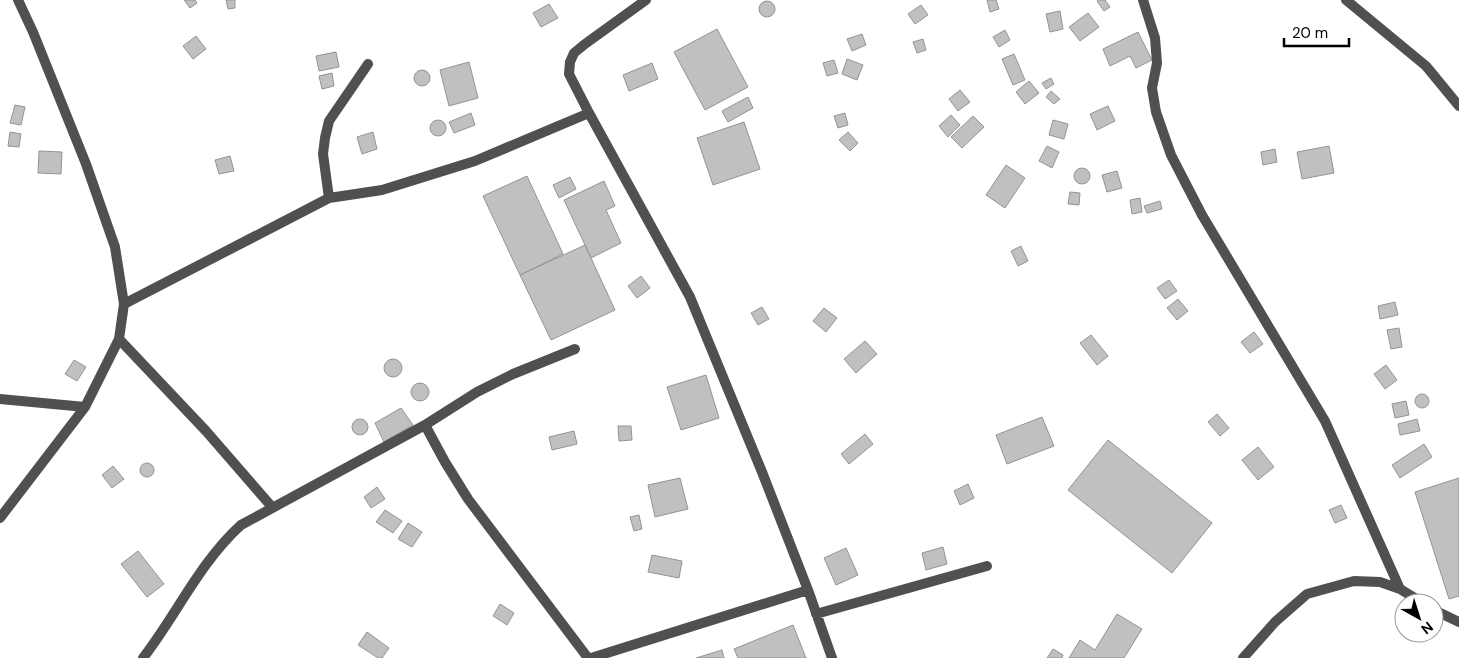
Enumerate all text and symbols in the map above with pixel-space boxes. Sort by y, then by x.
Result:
scale bar [1284,15,1349,47]
text: 20 m [1292,23,1328,43]
north arrow [1394,593,1444,643]
text: N [1418,618,1437,638]

